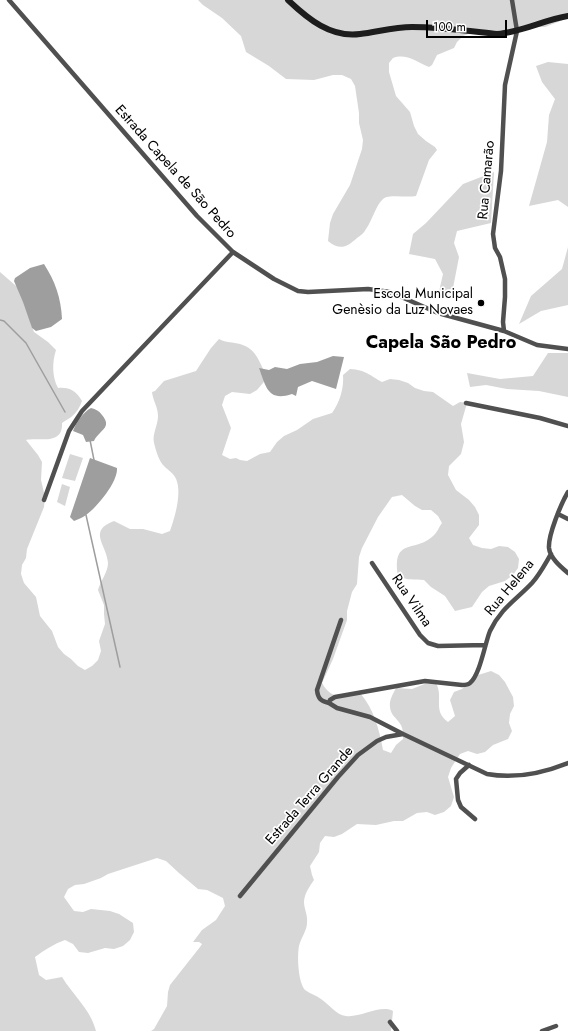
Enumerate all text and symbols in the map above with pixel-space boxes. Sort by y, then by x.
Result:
scale bar [428,12,509,38]
text: 100 m [433,18,466,36]
street label: Estrada Capela de São Pedro [111,102,239,242]
street label: Rua Camarão [475,140,499,220]
place label: Escola Municipal Genèsio da Luz Novaes [332,287,473,320]
marker: Escola Municipal Genèsio da Luz Novaes [476,298,486,308]
district label: Capela São Pedro [366,333,516,355]
street label: Rua Helena [482,557,538,619]
street label: Rua Vilma [387,571,435,631]
street label: Estrada Terra Grande [263,743,357,849]

